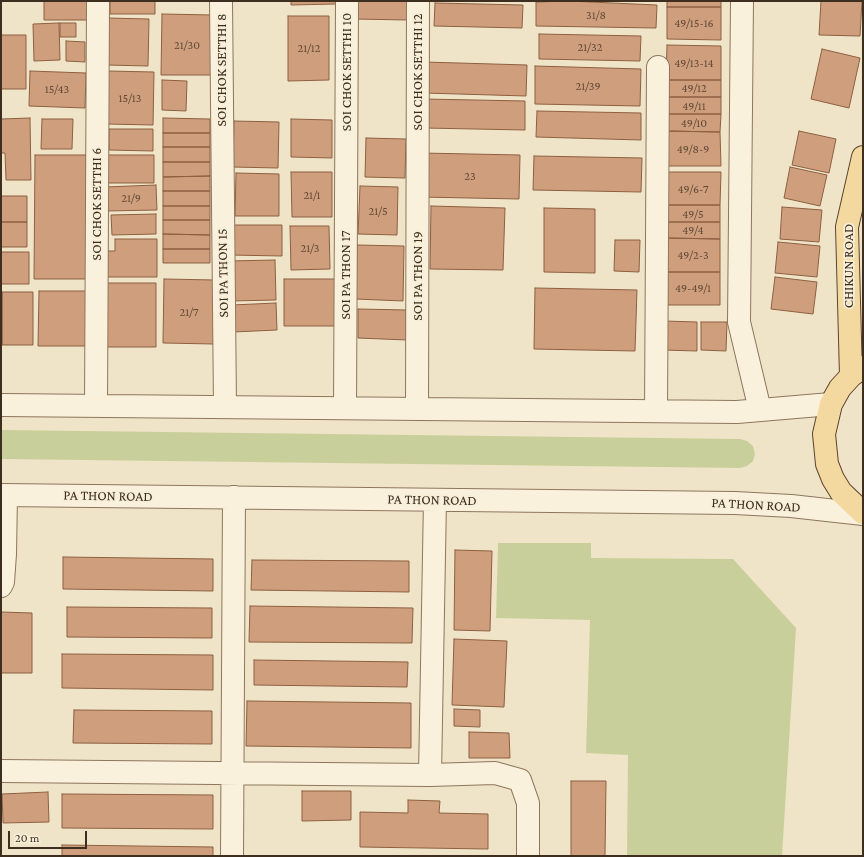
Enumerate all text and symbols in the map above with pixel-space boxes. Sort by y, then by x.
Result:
house number: 31/8 [586,8,606,22]
street label: SOI CHOK SETTHI 8 [214,13,230,127]
street label: SOI CHOK SETTHI 10 [339,13,355,131]
street label: SOI CHOK SETTHI 12 [410,13,426,131]
house number: 49/15-16 [674,16,714,30]
house number: 21/30 [174,38,200,52]
house number: 21/32 [578,40,602,54]
house number: 21/12 [298,41,320,55]
house number: 49/13-14 [674,56,714,70]
house number: 21/39 [575,79,601,93]
house number: 49/12 [681,81,707,95]
house number: 15/43 [45,82,69,96]
house number: 15/13 [119,91,141,105]
house number: 49/11 [682,99,706,113]
house number: 49/10 [681,116,707,130]
house number: 49/8-9 [677,142,709,156]
street label: SOI CHOK SETTHI 6 [89,148,105,260]
house number: 23 [464,169,476,183]
house number: 49/6-7 [677,182,709,196]
house number: 21/1 [303,188,321,202]
house number: 21/9 [121,191,141,205]
house number: 21/5 [368,204,388,218]
house number: 49/5 [682,207,704,221]
house number: 49/4 [682,223,704,237]
street label: CHIKUN ROAD [841,224,857,308]
street label: SOI PA THON 15 [214,228,232,318]
street label: SOI PA THON 17 [338,230,354,320]
street label: SOI PA THON 19 [410,231,426,321]
house number: 21/3 [300,241,320,255]
house number: 49/2-3 [677,248,709,262]
house number: 49-49/1 [675,281,711,295]
house number: 21/7 [179,305,199,319]
street label: PA THON ROAD [63,487,153,505]
street label: PA THON ROAD [387,491,477,509]
street label: PA THON ROAD [711,494,801,516]
scale bar [10,823,89,849]
text: 20 m [15,831,39,845]

